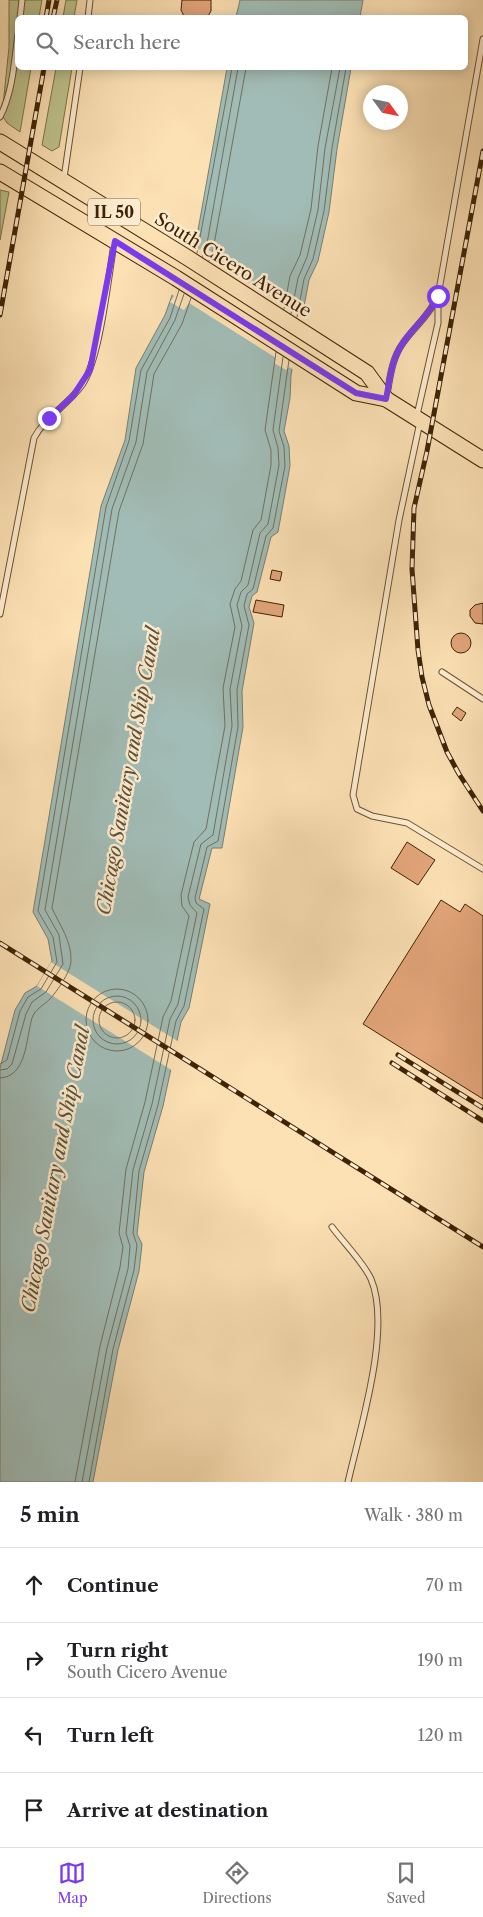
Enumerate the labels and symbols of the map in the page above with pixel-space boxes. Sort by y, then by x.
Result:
north arrow [363,85,408,130]
road number: IL 50 [88,198,140,226]
street label: South Cicero Avenue [151,208,315,322]
route start [427,285,450,308]
route end [38,407,61,430]
water label: Chicago Sanitary and Ship Canal [92,624,165,917]
water label: Chicago Sanitary and Ship Canal [16,1022,95,1314]

